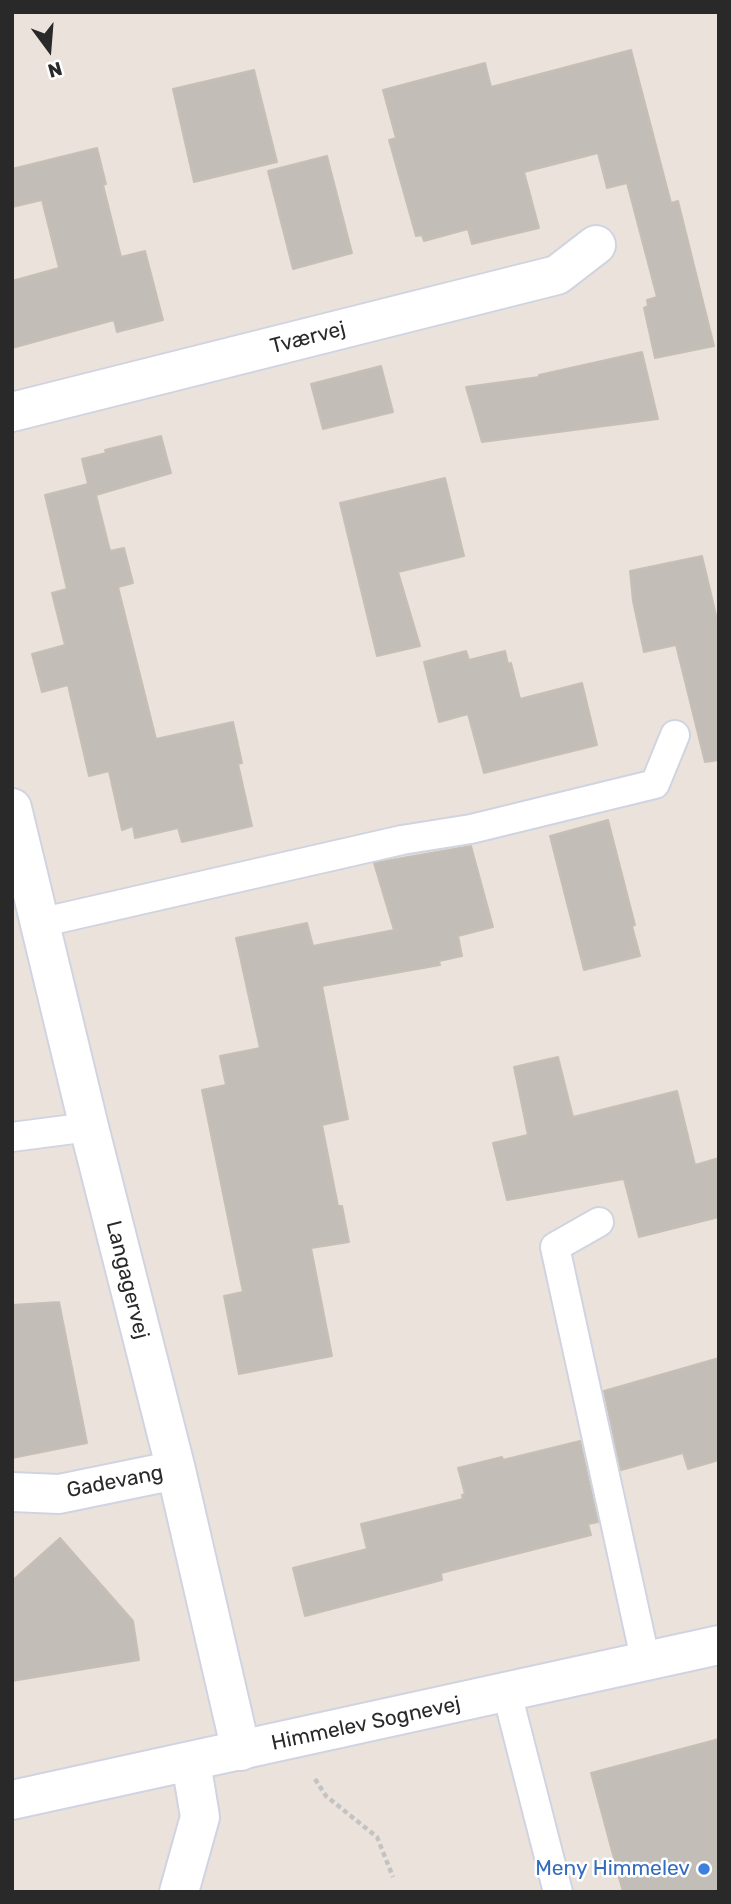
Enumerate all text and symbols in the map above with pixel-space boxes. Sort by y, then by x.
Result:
north arrow [14,14,84,84]
text: N [45,57,65,83]
street label: Tværvej [268,316,348,360]
street label: Langagervej [100,1218,154,1342]
street label: Gadevang [65,1460,165,1504]
street label: Himmelev Sognevej [269,1692,463,1756]
place label: Meny Himmelev [535,1856,690,1882]
marker: Meny Himmelev [696,1861,712,1877]

